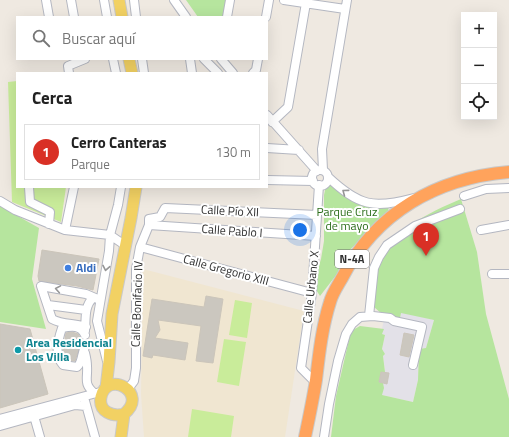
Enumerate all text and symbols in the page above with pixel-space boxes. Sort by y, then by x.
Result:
map controls [461,12,497,120]
button: + [461,12,497,48]
search box [16,16,268,60]
icon: search [30,27,52,49]
text: Buscar aquí [62,27,135,50]
button: − [461,48,497,84]
button: locate [461,84,497,120]
text: Cerca [32,85,72,111]
text: Cerro Canteras [71,131,167,154]
text: 1 [42,142,50,162]
text: 130 m [215,142,251,162]
text: Parque [71,154,110,174]
one-way arrow [343,189,350,196]
street label: Calle Pío XII [201,199,260,222]
park label: Parque Cruz de mayo [317,202,377,235]
street label: Calle Pablo I [201,219,263,242]
your location [290,220,310,240]
pin: 1 [413,223,439,256]
street label: Calle Gregorio XIII [181,249,271,290]
street label: Calle Urbano X [297,249,324,324]
road number: N-4A [335,250,369,268]
place label: Aldi [76,258,96,277]
street label: Calle Bonifacio IV [125,260,148,347]
marker: Aldi [63,263,73,273]
one-way arrow [102,264,110,271]
one-way arrow [54,285,61,293]
place label: Area Residencial Los Villa [26,333,112,366]
marker: Area Residencial Los Villa [13,345,23,355]

